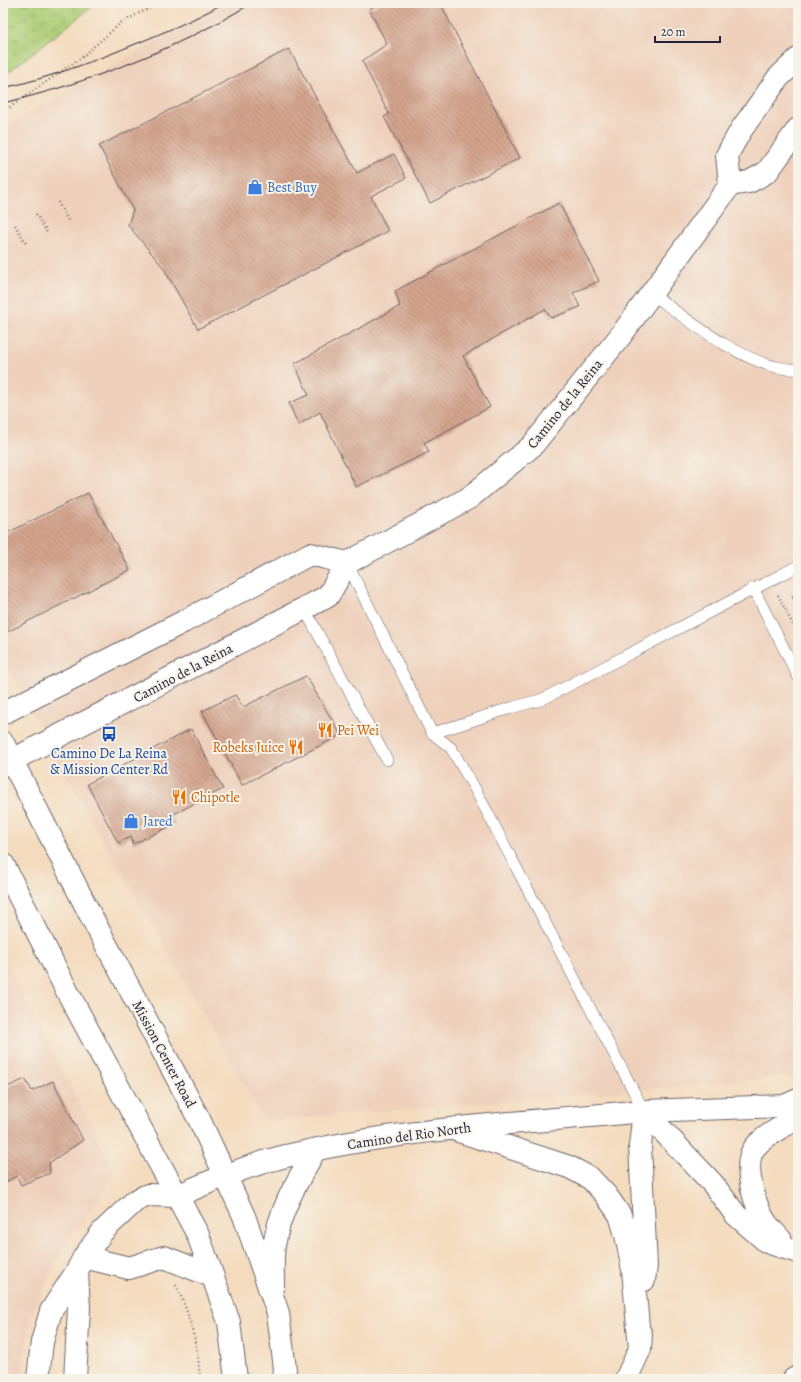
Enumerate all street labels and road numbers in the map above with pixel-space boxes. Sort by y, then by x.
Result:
street label: Camino de la Reina [523,355,607,453]
street label: Camino de la Reina [130,639,236,707]
street label: Mission Center Road [128,997,201,1111]
street label: Camino del Rio North [346,1118,473,1154]

